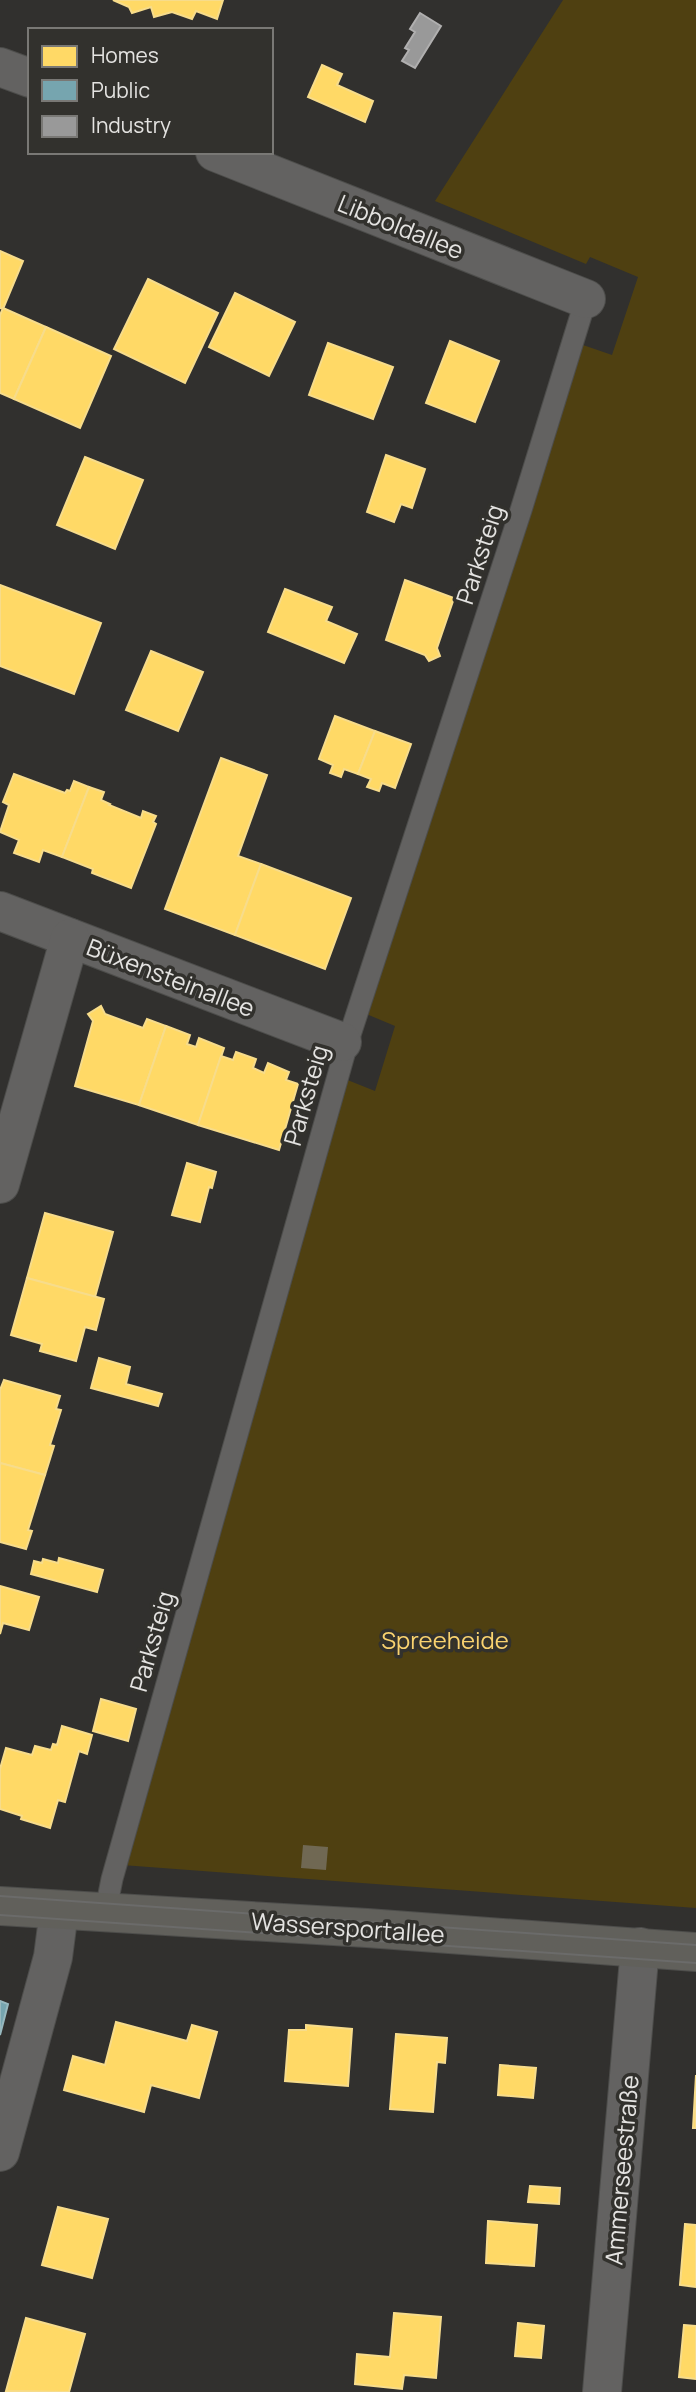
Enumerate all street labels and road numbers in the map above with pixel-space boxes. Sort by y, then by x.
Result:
street label: Libboldallee [333,186,469,266]
street label: Parksteig [447,500,511,608]
street label: Büxensteinallee [82,930,260,1024]
street label: Parksteig [275,1041,335,1149]
street label: Parksteig [121,1587,181,1695]
street label: Wassersportallee [250,1904,446,1950]
street label: Ammerseestraße [596,2074,646,2266]

